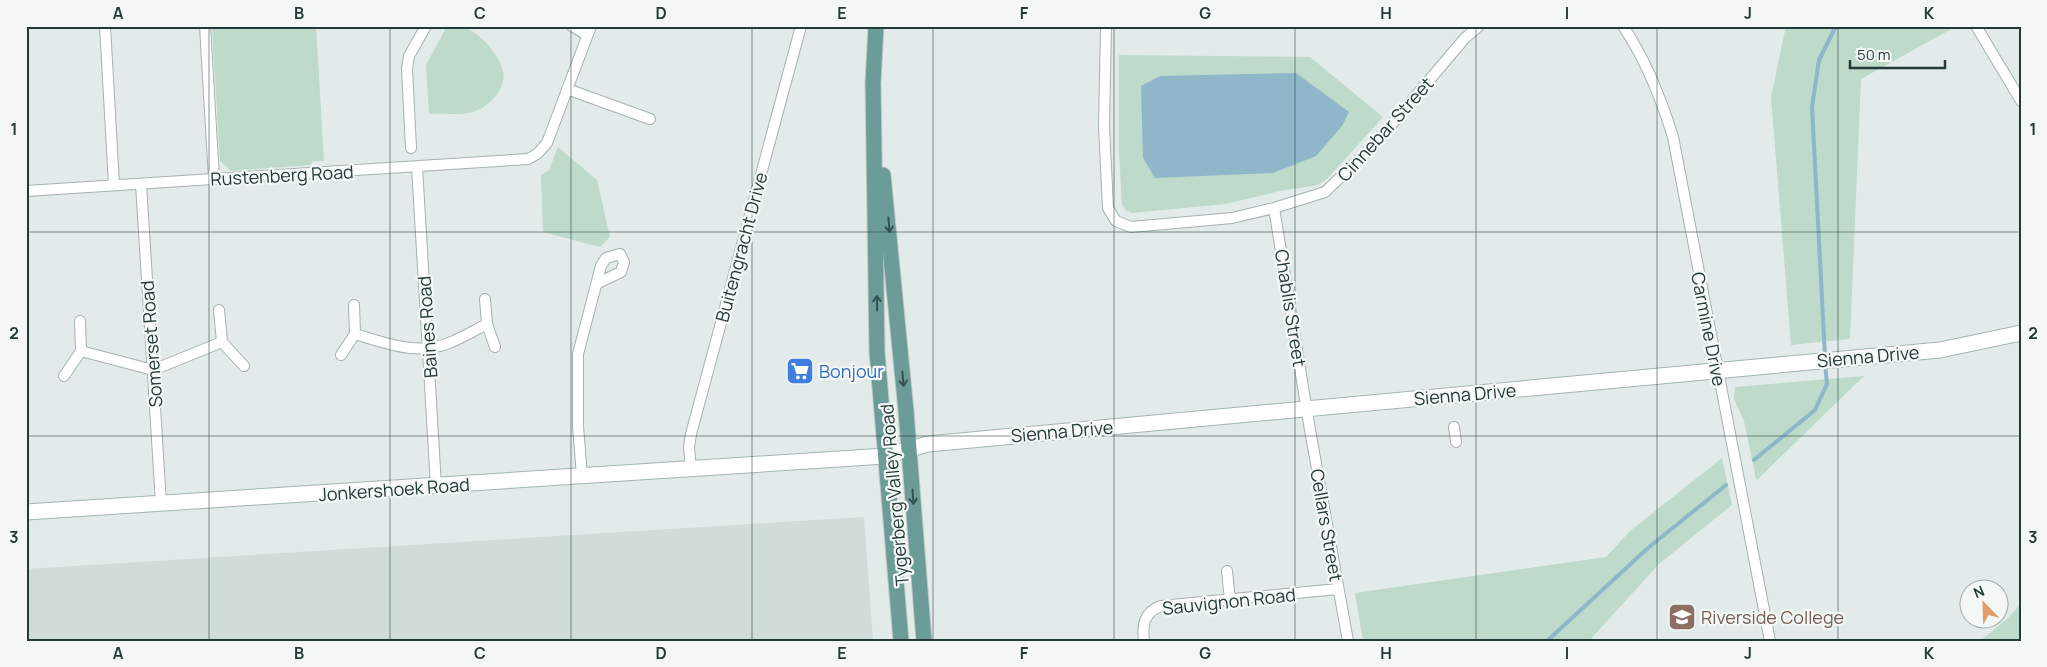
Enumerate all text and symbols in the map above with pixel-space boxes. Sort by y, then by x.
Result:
text: A [113,2,124,24]
text: B [294,2,304,24]
text: C [474,2,486,24]
text: D [655,2,667,24]
text: E [837,2,847,24]
text: F [1020,2,1029,24]
text: G [1199,2,1211,24]
text: H [1380,2,1392,24]
text: I [1565,2,1569,24]
text: J [1744,2,1752,24]
text: K [1924,2,1935,24]
scale bar [1850,38,1944,70]
text: 50 m [1857,44,1891,65]
street label: Cinnebar Street [1332,72,1438,186]
text: 1 [10,118,18,140]
text: 1 [2029,118,2037,140]
street label: Rustenberg Road [210,159,354,191]
street label: Buitengracht Drive [709,169,773,325]
one-way arrow [884,216,894,232]
street label: Chablis Street [1270,248,1312,368]
street label: Carmine Drive [1686,270,1732,388]
street label: Baines Road [411,275,443,379]
street label: Somerset Road [135,280,167,408]
one-way arrow [872,295,882,312]
text: 2 [9,322,19,344]
text: 2 [2028,322,2038,344]
street label: Sienna Drive [1816,340,1920,372]
supermarket icon: Bonjour [785,356,815,386]
place label: Bonjour [819,359,884,383]
one-way arrow [898,371,908,387]
street label: Sienna Drive [1413,378,1517,410]
street label: Tygerberg Valley Road [874,403,914,587]
street label: Sienna Drive [1010,415,1114,447]
street label: Cellars Street [1305,467,1349,583]
street label: Jonkershoek Road [318,472,470,506]
one-way arrow [908,489,918,505]
text: 3 [9,526,19,548]
text: 3 [2028,526,2038,548]
north arrow [1960,580,2010,630]
text: N [1970,581,1987,602]
street label: Sauvignon Road [1161,582,1297,620]
school or university icon: Riverside College [1667,602,1697,632]
place label: Riverside College [1701,605,1844,629]
text: A [113,642,124,664]
text: B [294,642,304,664]
text: C [474,642,486,664]
text: D [655,642,667,664]
text: E [837,642,847,664]
text: F [1020,642,1029,664]
text: G [1199,642,1211,664]
text: H [1380,642,1392,664]
text: I [1565,642,1569,664]
text: J [1744,642,1752,664]
text: K [1924,642,1935,664]

